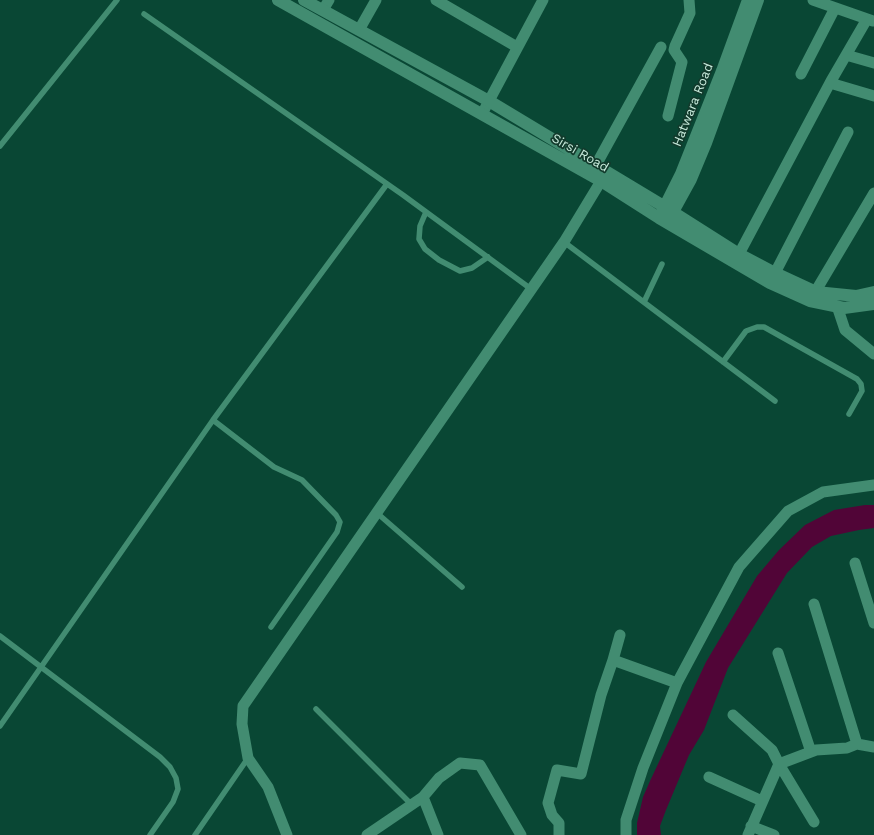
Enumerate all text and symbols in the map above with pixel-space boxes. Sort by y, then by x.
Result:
street label: Hatwara Road [669,61,717,149]
street label: Sirsi Road [549,130,611,176]

